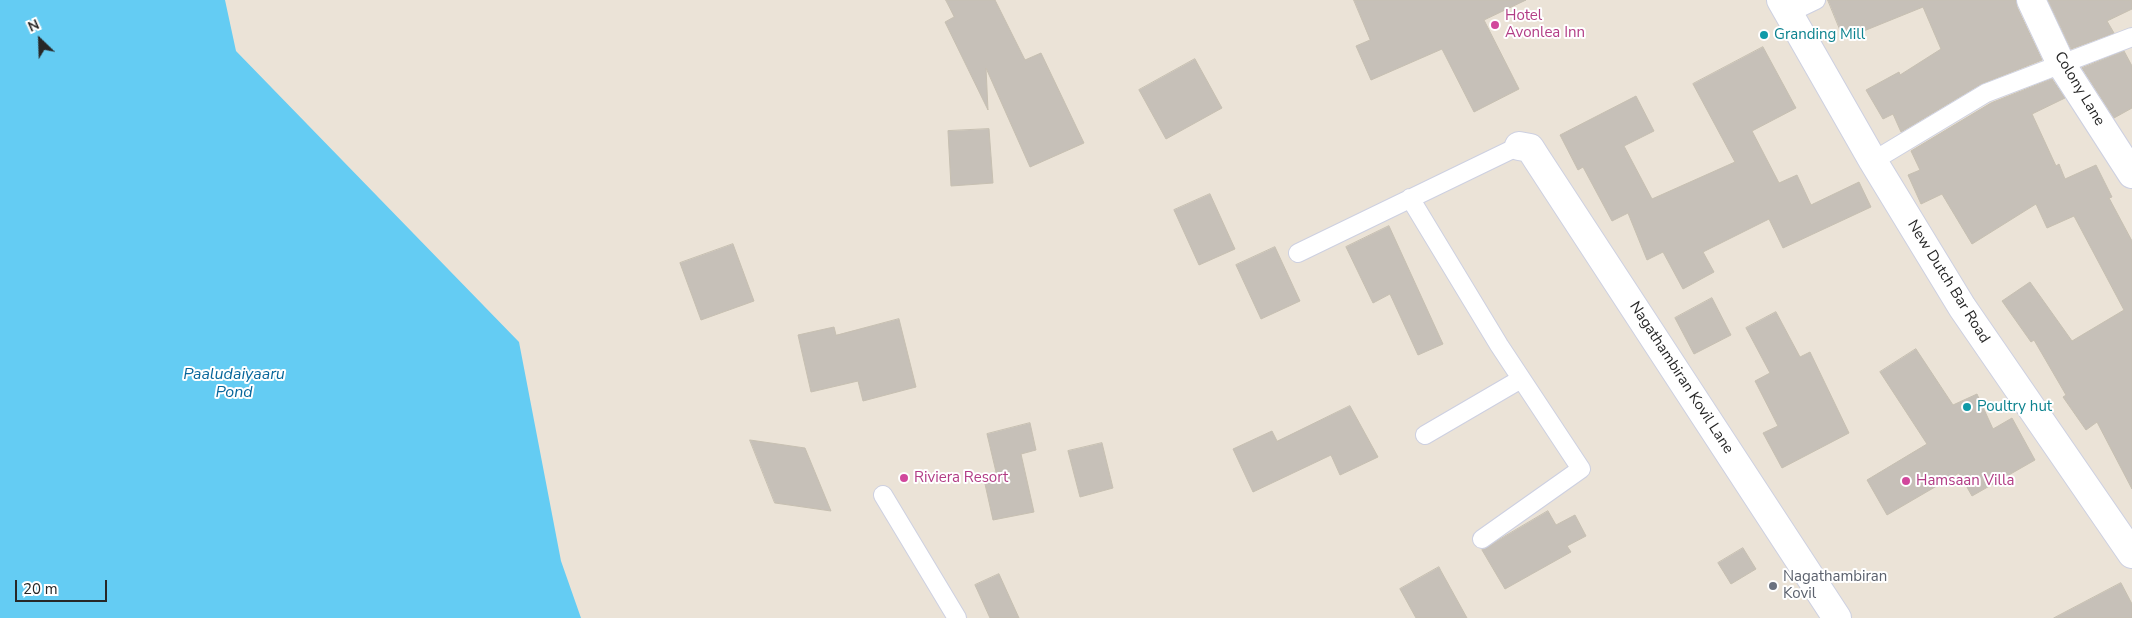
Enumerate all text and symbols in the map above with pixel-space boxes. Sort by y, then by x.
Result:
place label: Hotel Avonlea Inn [1505,7,1585,42]
north arrow [15,15,65,65]
text: N [25,15,42,37]
marker: Hotel Avonlea Inn [1489,19,1501,31]
place label: Granding Mill [1774,26,1865,44]
marker: Granding Mill [1758,29,1770,41]
street label: Colony Lane [2050,49,2108,129]
street label: New Dutch Bar Road [1903,217,1993,347]
street label: Nagathambiran Kovil Lane [1625,299,1737,457]
water label: Paaludaiyaaru Pond [183,365,285,403]
place label: Poultry hut [1977,398,2052,416]
marker: Poultry hut [1961,401,1973,413]
place label: Riviera Resort [914,469,1008,487]
marker: Riviera Resort [898,472,910,484]
place label: Hamsaan Villa [1916,472,2014,490]
marker: Hamsaan Villa [1900,475,1912,487]
place label: Nagathambiran Kovil [1783,568,1887,603]
scale bar [18,570,110,602]
text: 20 m [23,579,58,599]
marker: Nagathambiran Kovil [1767,580,1779,592]

